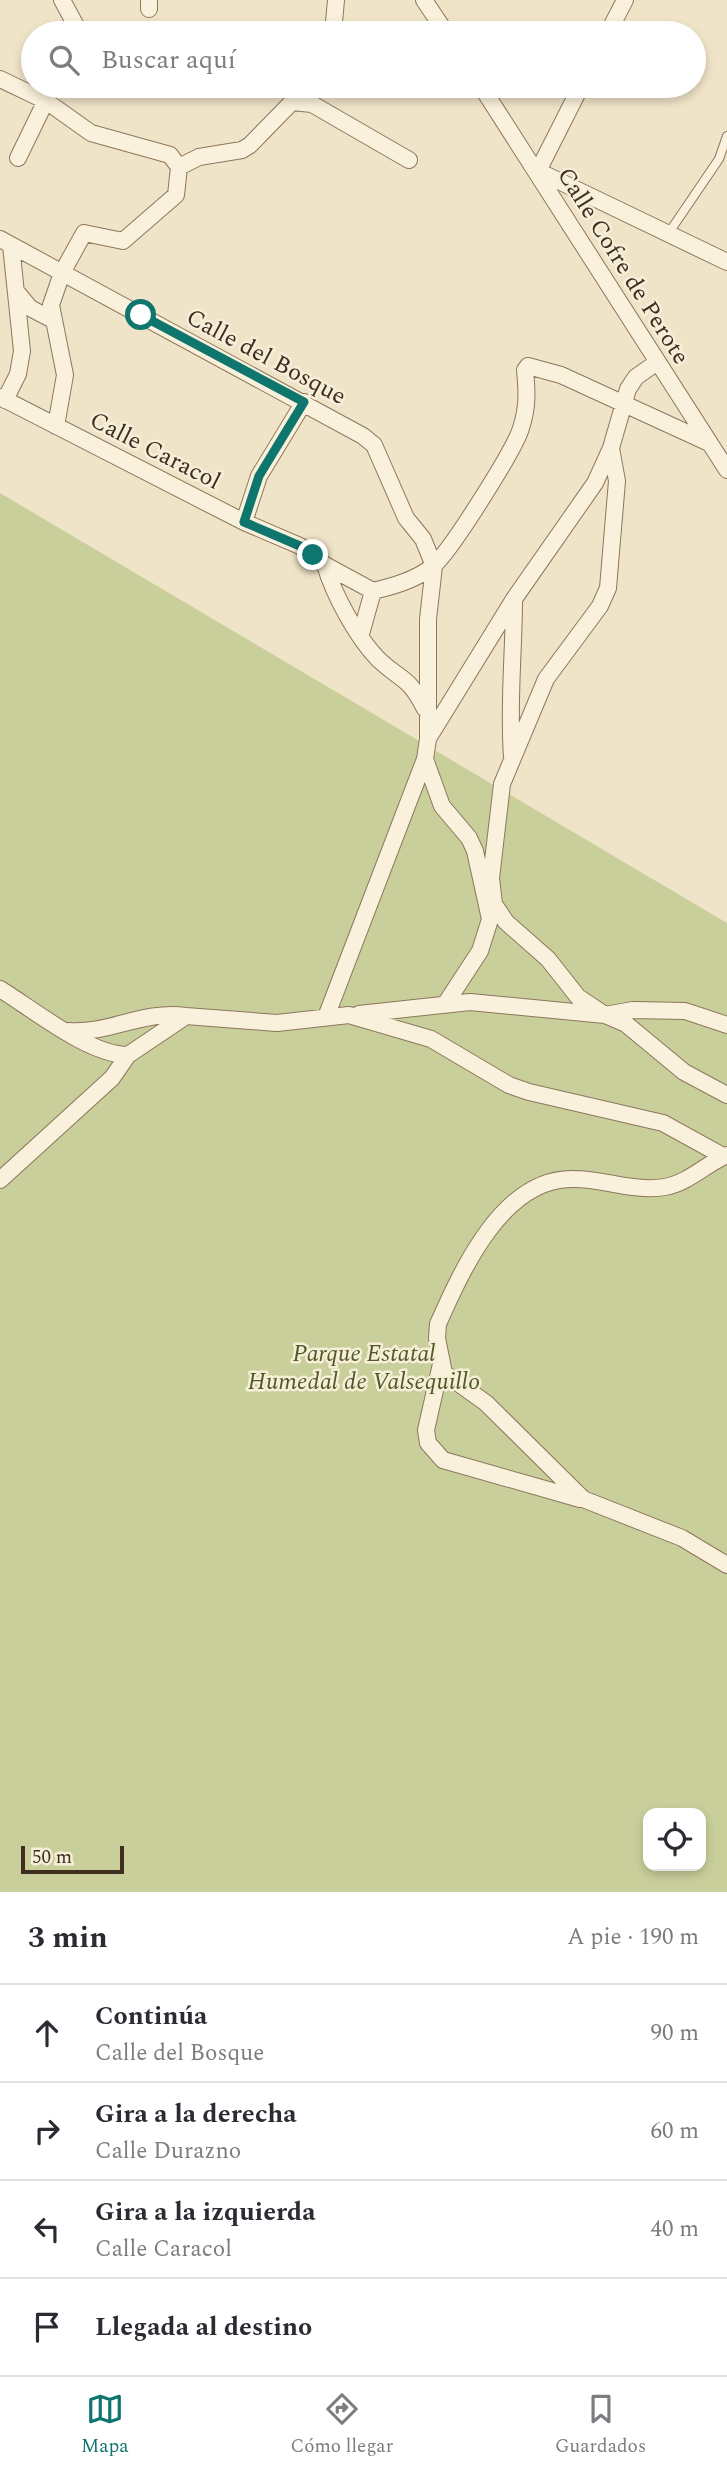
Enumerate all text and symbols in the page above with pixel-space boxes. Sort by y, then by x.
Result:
search box [21,21,706,98]
text: Buscar aquí [101,40,236,80]
icon: search [45,41,83,79]
street label: Calle Cofre de Perote [548,160,698,372]
route start [125,299,156,330]
street label: Calle del Bosque [180,300,352,414]
street label: Calle Caracol [83,403,227,499]
route end [297,539,328,570]
park label: Parque Estatal Humedal de Valsequillo [248,1336,480,1400]
map controls [643,1808,706,1871]
button: locate [643,1808,706,1871]
scale bar [21,1843,124,1875]
text: 50 m [32,1843,72,1872]
text: 3 min [28,1915,108,1961]
text: A pie · 190 m [567,1920,699,1955]
text: Continúa [95,1996,207,2036]
icon: ahead [28,2014,66,2052]
text: 90 m [650,2016,699,2051]
text: Calle del Bosque [95,2036,264,2071]
text: Gira a la derecha [95,2094,297,2134]
icon: right [28,2112,66,2150]
text: 60 m [650,2114,699,2149]
text: Calle Durazno [95,2134,241,2169]
text: Gira a la izquierda [95,2192,316,2232]
icon: left [28,2210,66,2248]
text: 40 m [650,2212,699,2247]
text: Calle Caracol [95,2232,232,2267]
text: Llegada al destino [95,2307,312,2347]
icon: arrive [28,2308,66,2346]
tab: Mapa [81,2390,129,2461]
tab: Cómo llegar [290,2390,393,2461]
tab: Guardados [555,2390,646,2461]

